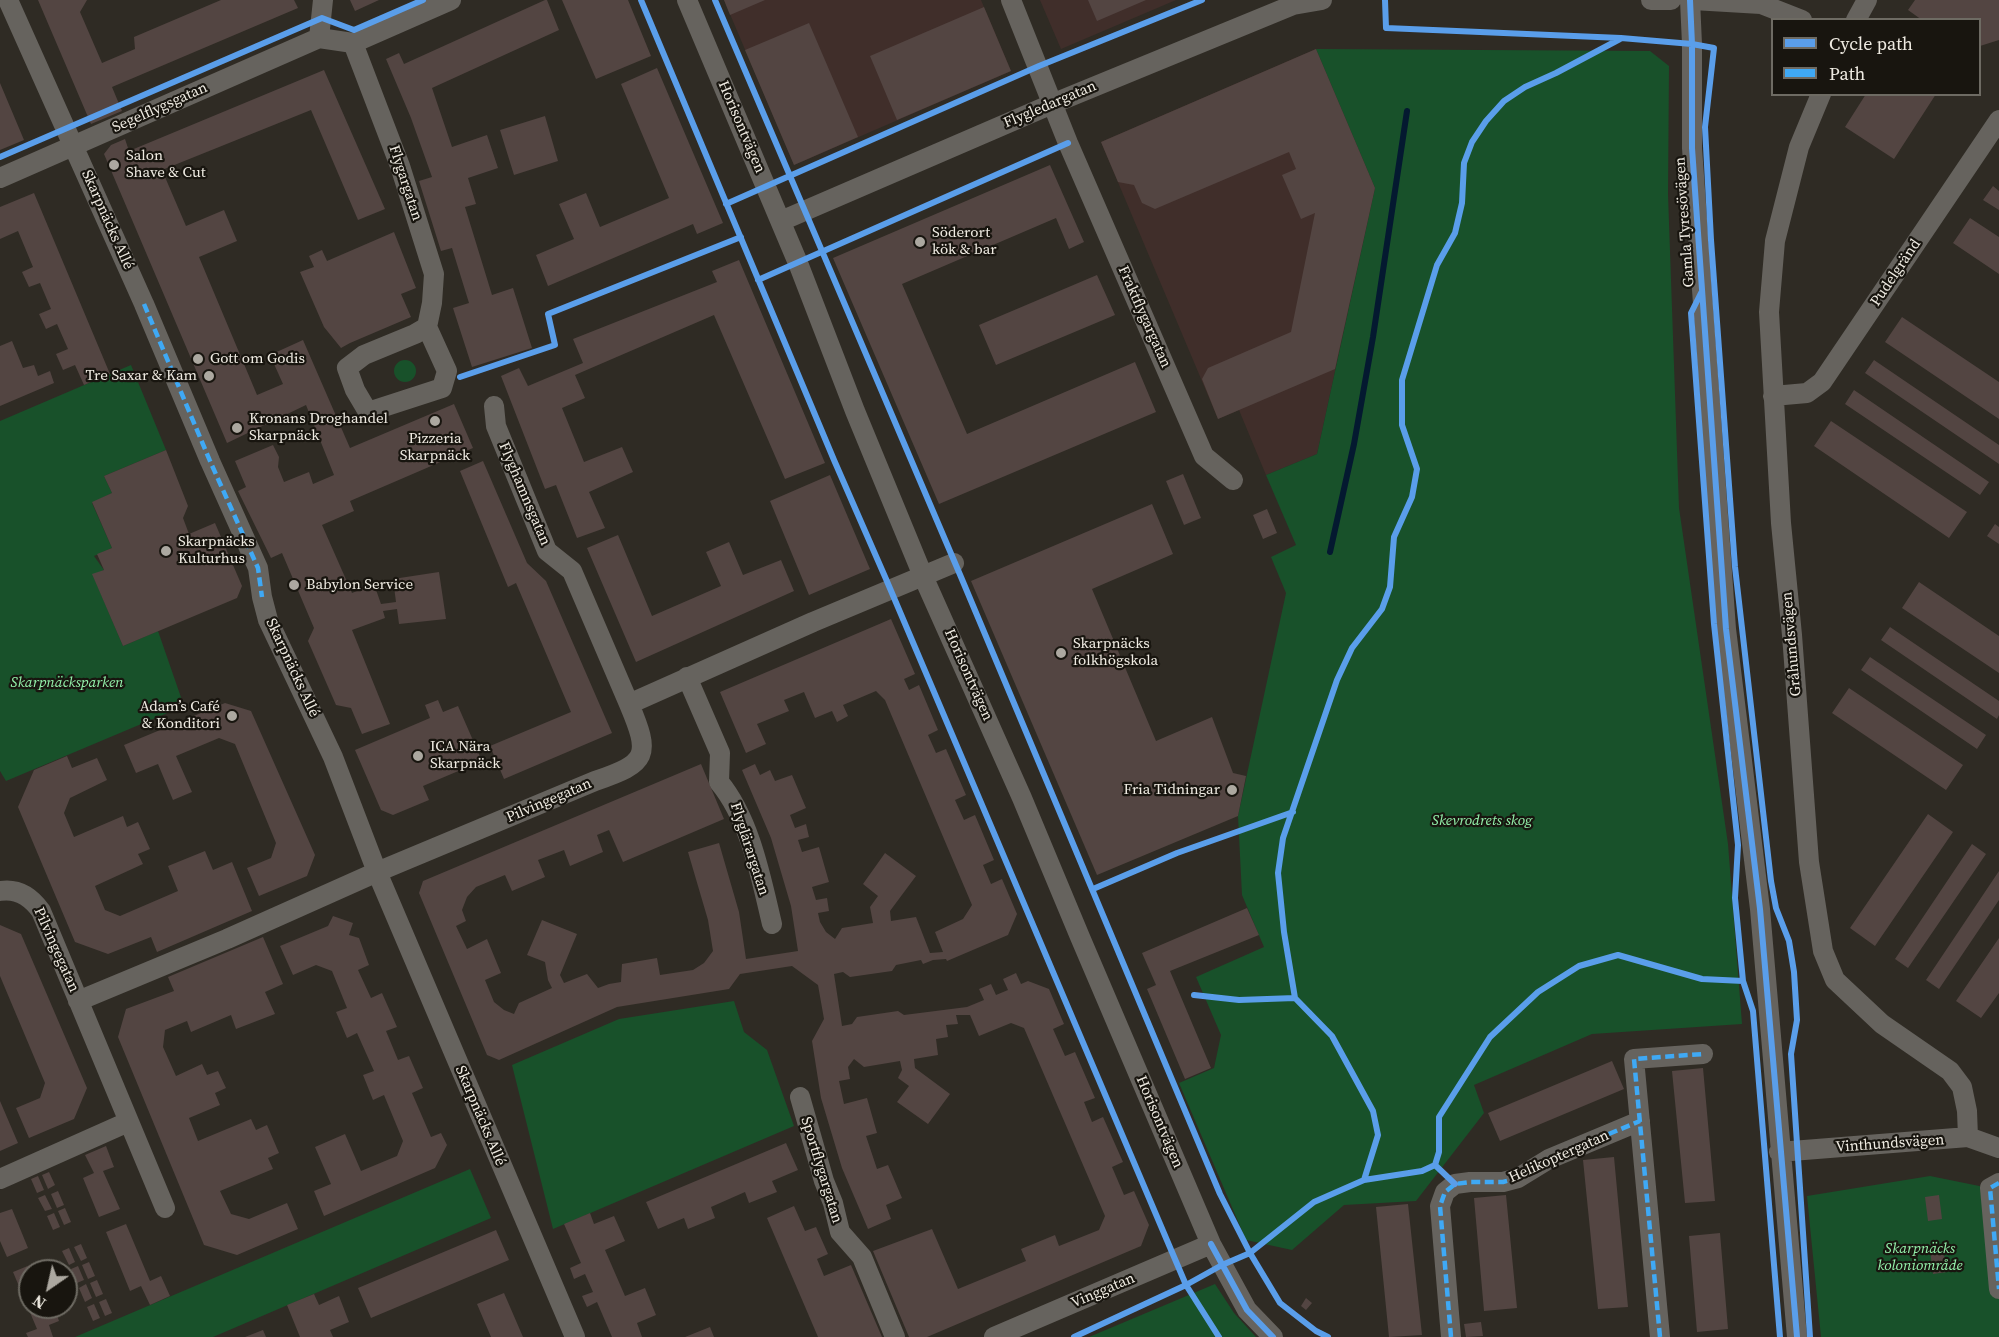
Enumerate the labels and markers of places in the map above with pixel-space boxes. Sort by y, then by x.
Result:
place label: Salon Shave & Cut [126,147,206,182]
marker: Salon Shave & Cut [107,158,121,172]
place label: Söderort kök & bar [932,224,997,259]
marker: Söderort kök & bar [913,235,927,249]
place label: Gott om Godis [210,350,305,368]
marker: Gott om Godis [191,352,205,366]
place label: Tre Saxar & Kam [85,367,197,385]
marker: Tre Saxar & Kam [202,369,216,383]
place label: Kronans Droghandel Skarpnäck [249,410,388,445]
marker: Pizzeria Skarpnäck [428,414,442,428]
marker: Kronans Droghandel Skarpnäck [230,421,244,435]
place label: Pizzeria Skarpnäck [400,430,470,465]
place label: Skarpnäcks Kulturhus [178,533,255,568]
marker: Skarpnäcks Kulturhus [159,544,173,558]
place label: Babylon Service [306,576,413,594]
marker: Babylon Service [287,578,301,592]
place label: Skarpnäcks folkhögskola [1073,635,1158,670]
marker: Skarpnäcks folkhögskola [1054,646,1068,660]
place label: Adam’s Café & Konditori [140,698,220,733]
marker: Adam’s Café & Konditori [225,709,239,723]
place label: ICA Nära Skarpnäck [430,738,500,773]
marker: ICA Nära Skarpnäck [411,749,425,763]
place label: Fria Tidningar [1124,781,1220,799]
marker: Fria Tidningar [1225,783,1239,797]

